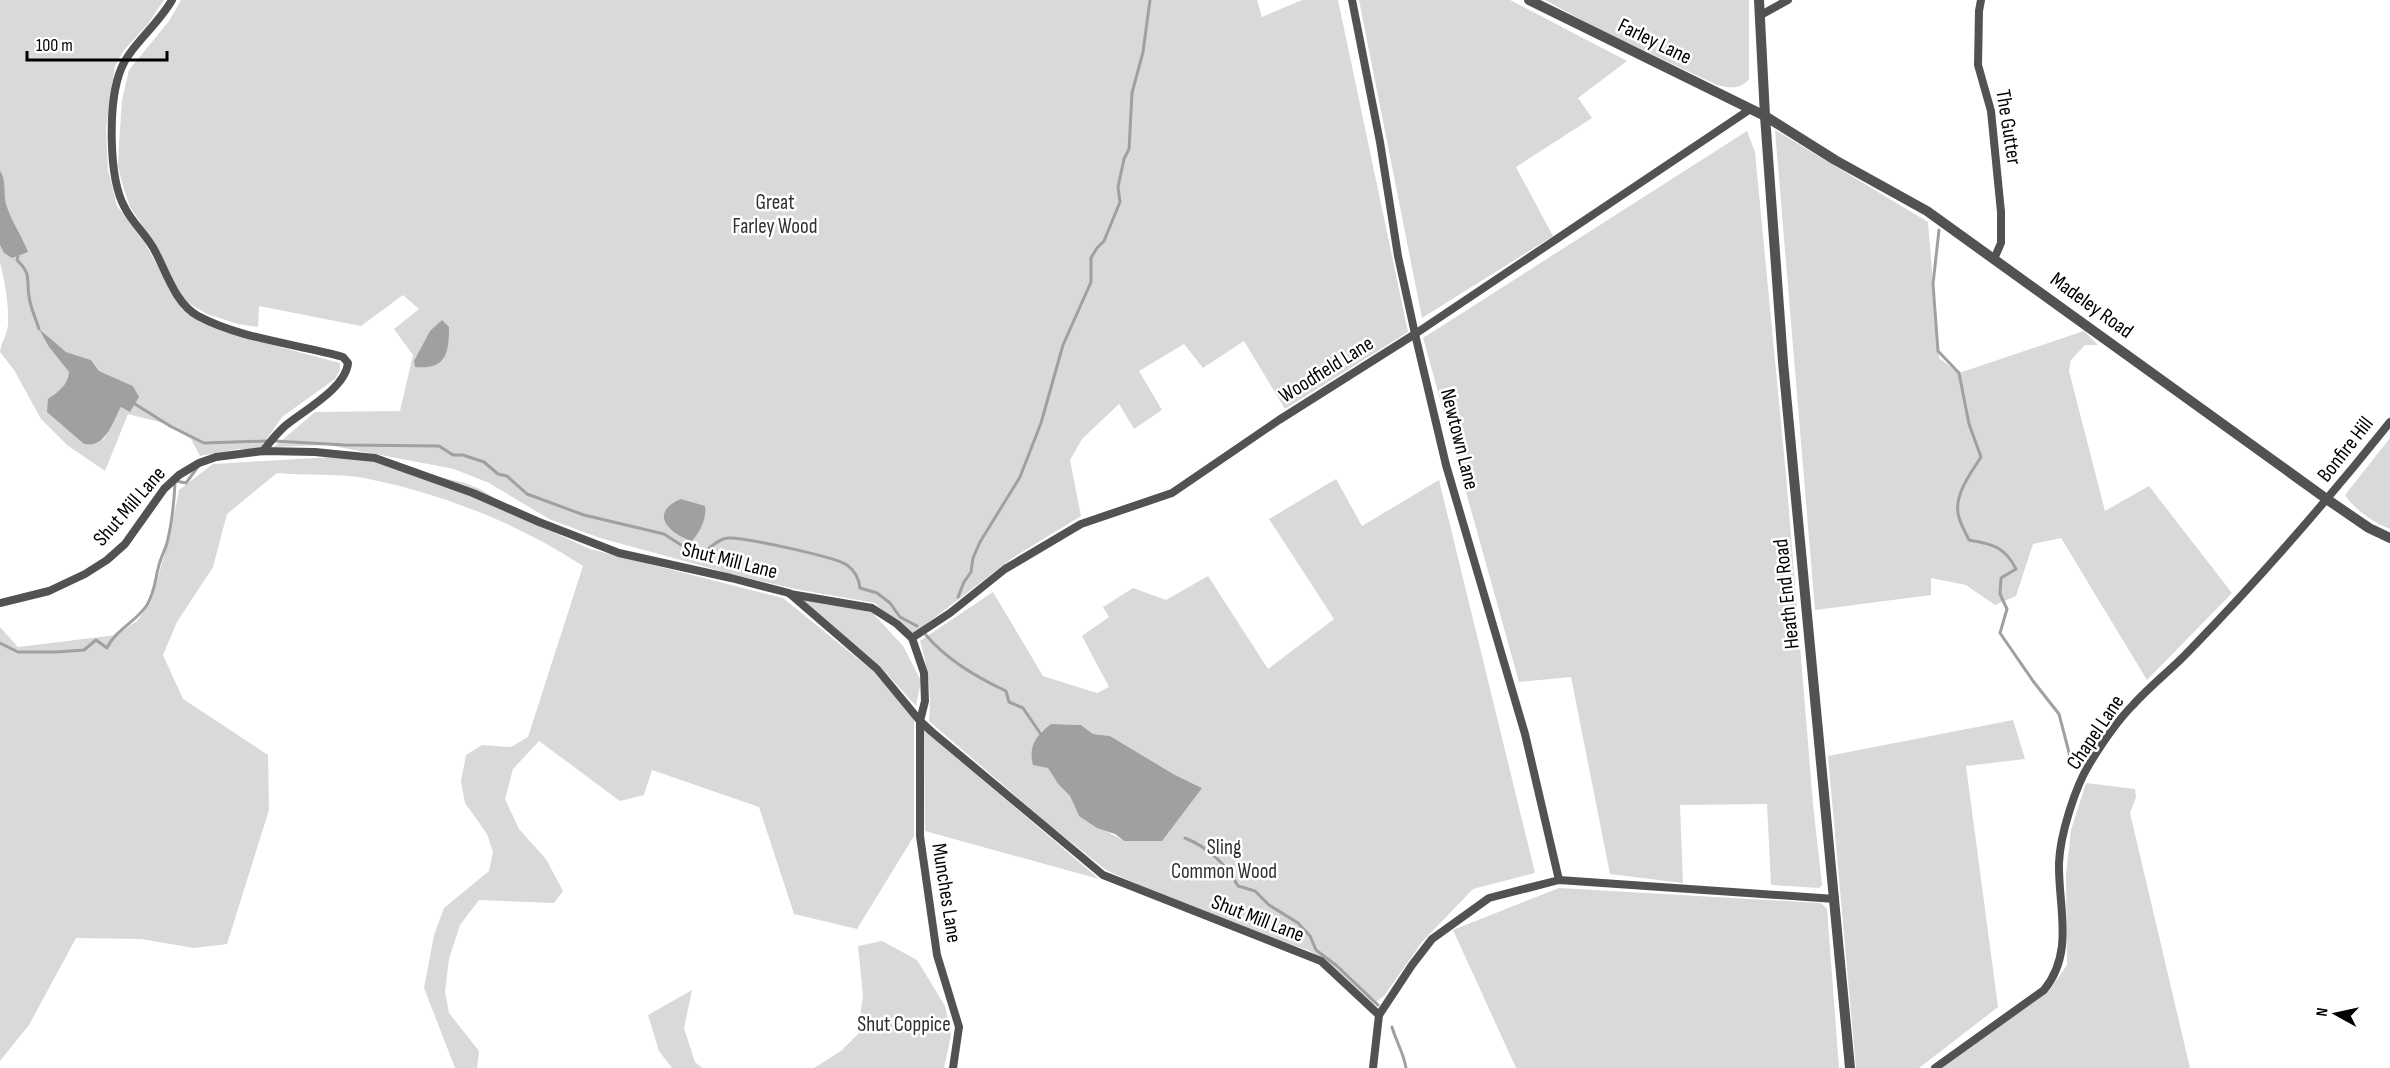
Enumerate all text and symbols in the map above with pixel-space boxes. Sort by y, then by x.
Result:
street label: Farley Lane [1614,13,1696,70]
scale bar [27,24,166,62]
text: 100 m [36,35,73,56]
street label: The Gutter [1990,88,2027,166]
park label: Great Farley Wood [733,190,817,239]
street label: Madeley Road [2045,267,2138,344]
street label: Woodfield Lane [1275,331,1378,408]
street label: Newtown Lane [1435,386,1484,492]
street label: Bonfire Hill [2312,412,2379,487]
street label: Shut Mill Lane [88,461,171,551]
street label: Shut Mill Lane [680,537,780,584]
street label: Heath End Road [1768,538,1805,650]
street label: Chapel Lane [2061,690,2130,774]
park label: Sling Common Wood [1171,835,1277,884]
street label: Munches Lane [926,842,967,945]
street label: Shut Mill Lane [1208,889,1308,948]
north arrow [2306,984,2366,1044]
text: N [2313,1007,2333,1018]
park label: Shut Coppice [857,1012,951,1037]

